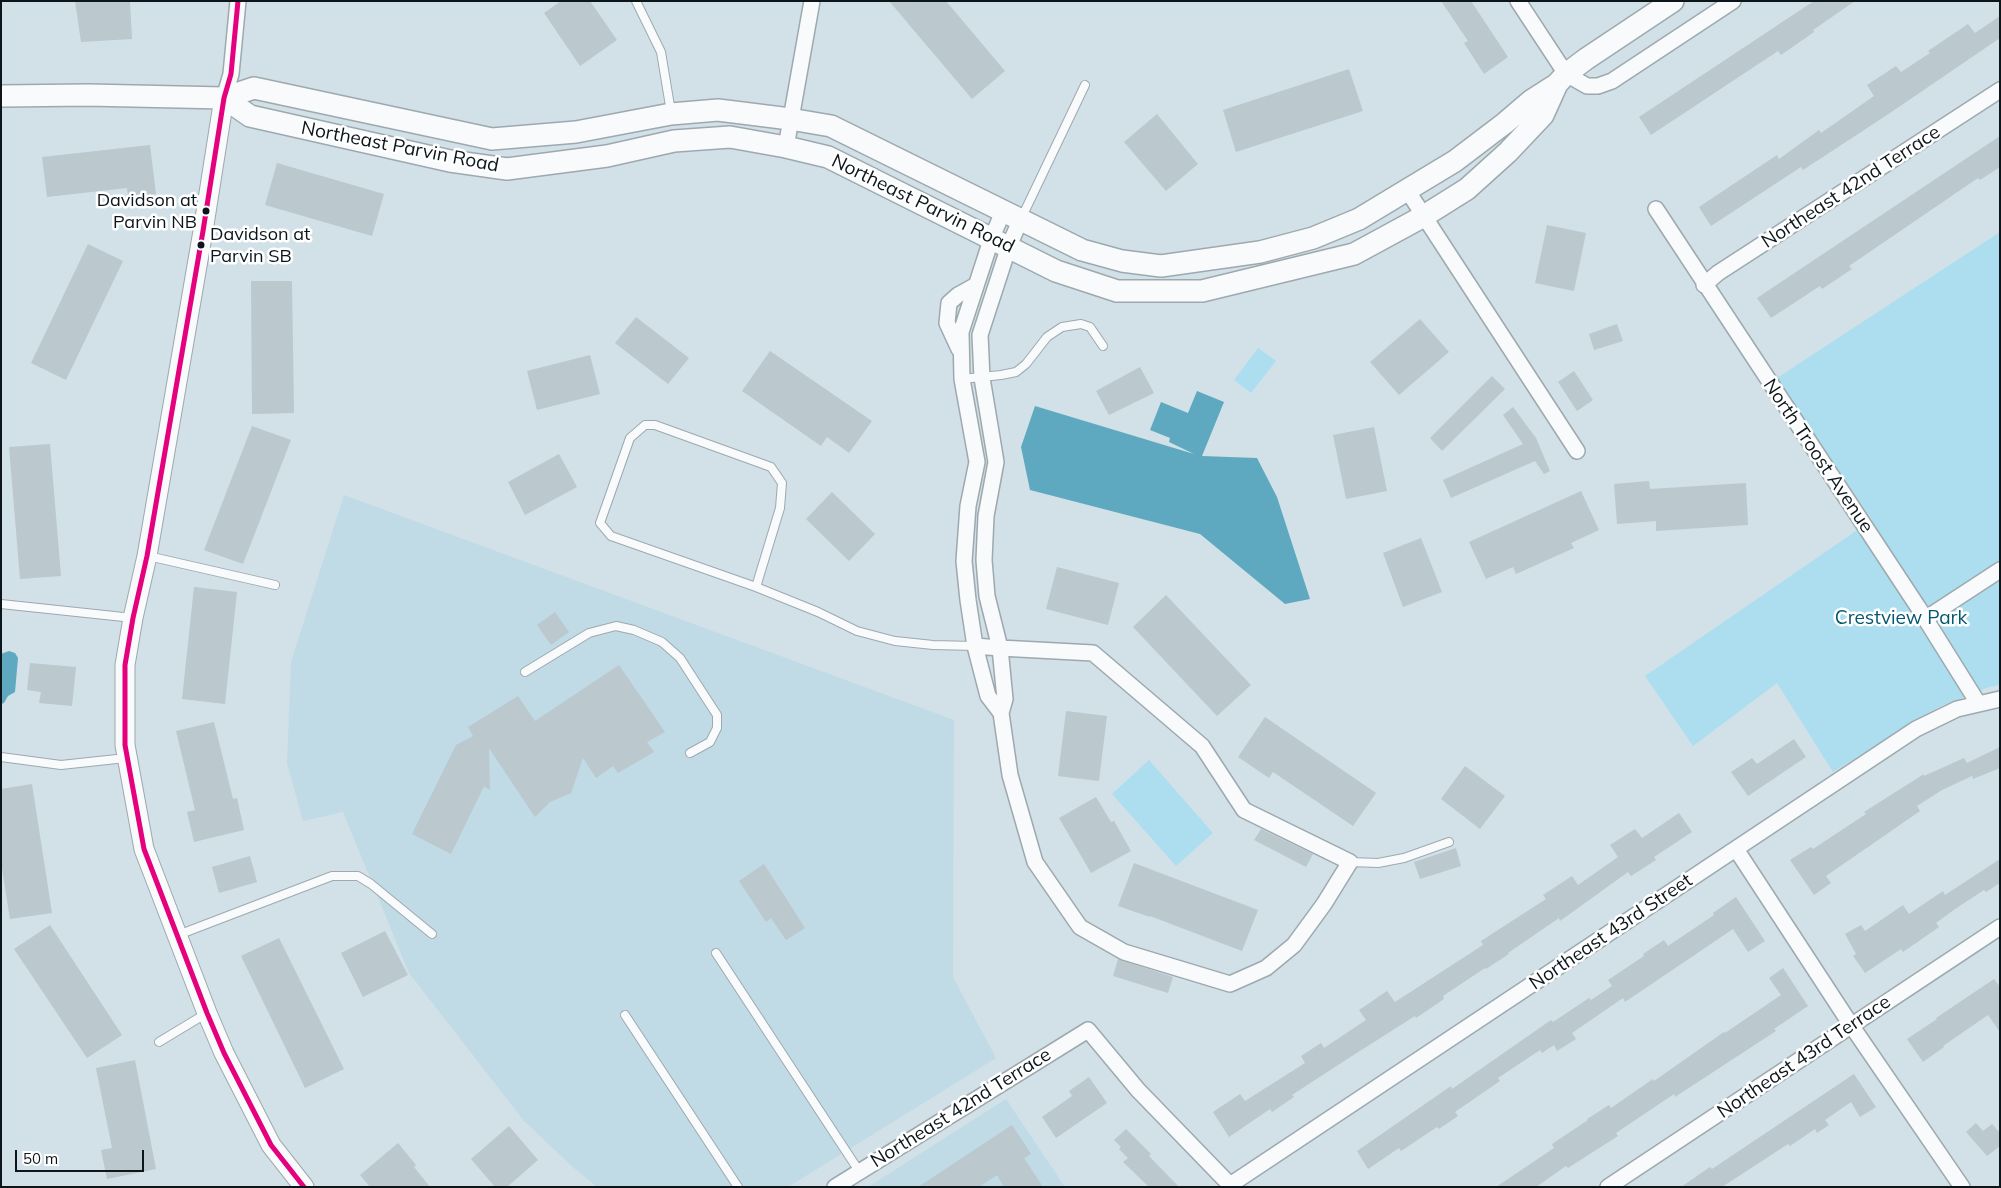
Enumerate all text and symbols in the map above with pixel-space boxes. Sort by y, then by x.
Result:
street label: Northeast Parvin Road [299,117,501,177]
street label: Northeast 42nd Terrace [1757,121,1945,253]
street label: Northeast Parvin Road [828,150,1018,258]
place label: Davidson at Parvin NB [97,190,197,232]
marker: Davidson at Parvin NB [201,206,211,216]
place label: Davidson at Parvin SB [210,224,310,266]
marker: Davidson at Parvin SB [196,240,206,250]
street label: North Troost Avenue [1758,375,1878,537]
park label: Crestview Park [1835,607,1967,629]
street label: Northeast 43rd Street [1525,869,1697,995]
street label: Northeast 43rd Terrace [1713,991,1895,1123]
street label: Northeast 42nd Terrace [867,1043,1055,1173]
scale bar [18,1140,146,1172]
text: 50 m [23,1149,58,1168]

